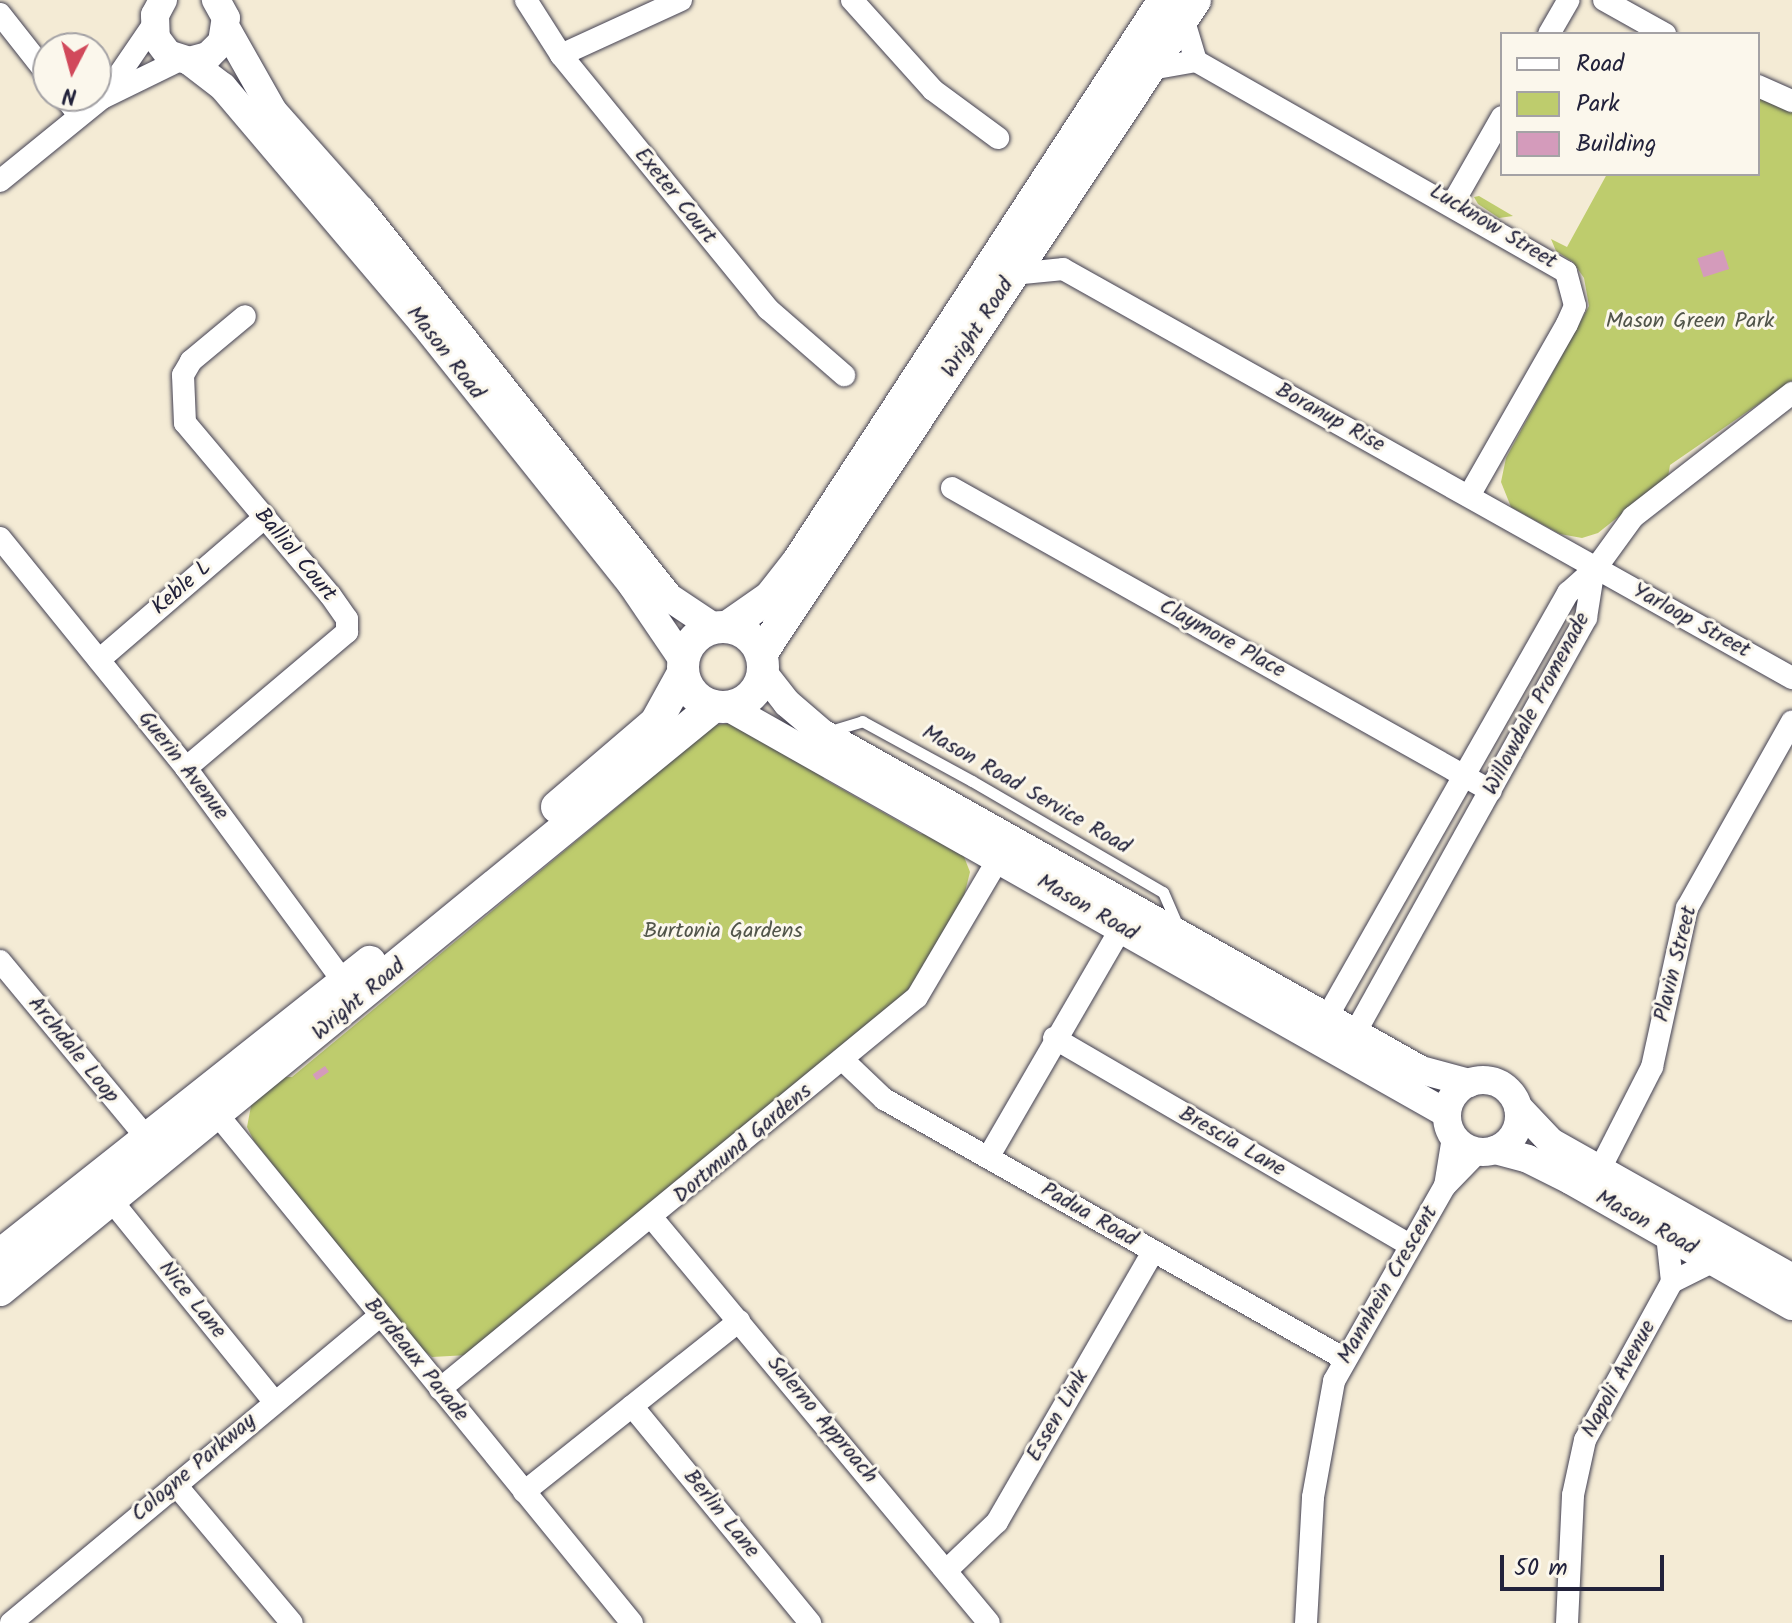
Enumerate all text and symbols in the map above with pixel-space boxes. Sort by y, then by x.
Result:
north arrow [32,32,112,112]
legend [1500,32,1760,176]
text: Road [1576,45,1624,84]
text: N [61,76,78,113]
text: Park [1576,85,1620,124]
text: Building [1576,125,1656,164]
street label: Exeter Court [628,143,722,249]
street label: Lucknow Street [1425,179,1561,275]
street label: Wright Road [936,273,1020,383]
street label: Mason Road [400,301,490,405]
park label: Mason Green Park [1606,309,1774,335]
street label: Boranup Rise [1271,377,1389,459]
street label: Balliol Court [248,503,342,607]
street label: Keble L [147,555,217,621]
street label: Yarloop Street [1627,578,1755,664]
street label: Claymore Place [1154,594,1290,684]
street label: Willowdale Promenade [1478,608,1596,800]
street label: Guerin Avenue [132,706,234,826]
street label: Mason Road Service Road [917,719,1135,861]
street label: Mason Road [1032,869,1142,947]
street label: Plavin Street [1649,903,1703,1025]
park label: Burtonia Gardens [643,919,803,945]
street label: Wright Road [307,953,411,1047]
street label: Archdale Loop [22,991,124,1109]
street label: Dortmund Gardens [668,1078,818,1210]
street label: Brescia Lane [1174,1101,1290,1183]
street label: Padua Road [1036,1177,1142,1253]
street label: Mason Road [1591,1184,1701,1262]
street label: Mannhein Crescent [1332,1201,1444,1369]
street label: Nice Lane [153,1256,231,1344]
street label: Bordeaux Parade [358,1293,474,1427]
street label: Napoli Avenue [1576,1316,1662,1442]
street label: Salerno Approach [761,1351,883,1489]
street label: Essen Link [1021,1366,1095,1466]
street label: Cologne Parkway [126,1408,262,1528]
street label: Berlin Lane [677,1464,765,1564]
scale bar [1504,1539,1668,1589]
text: 50 m [1514,1549,1568,1588]

